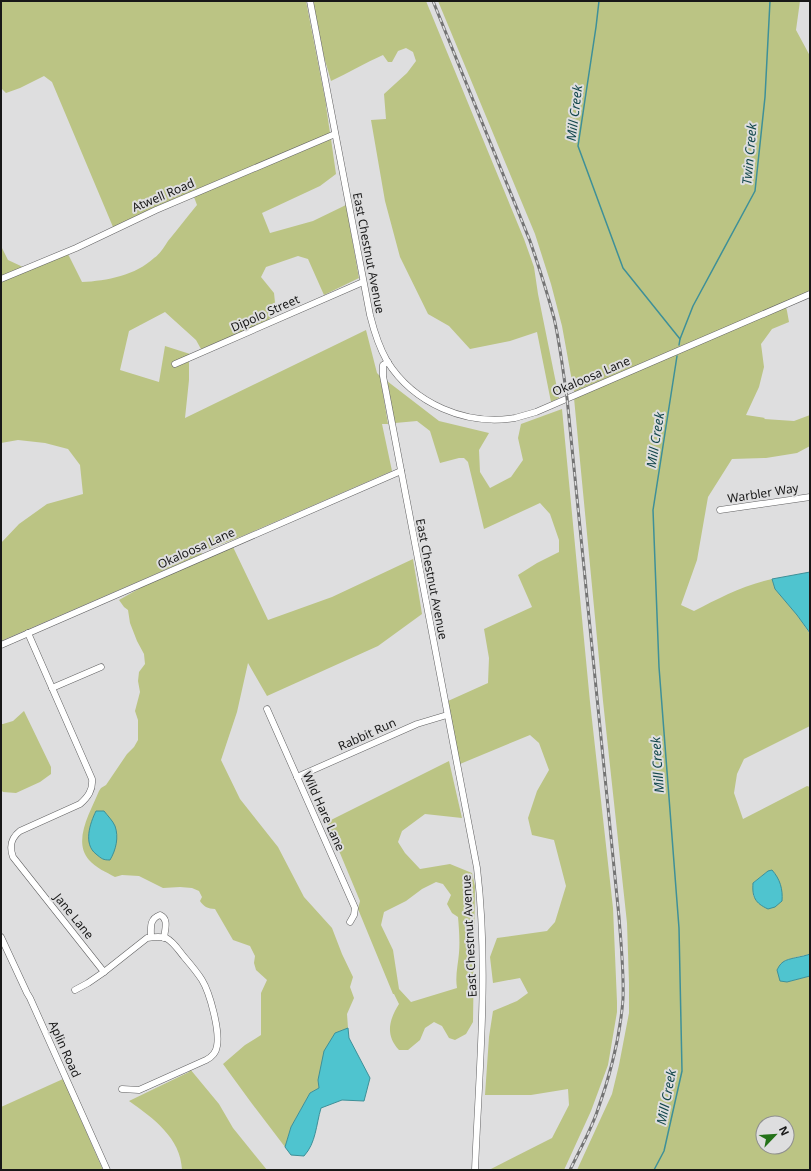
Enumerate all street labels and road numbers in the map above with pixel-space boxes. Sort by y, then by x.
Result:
street label: Atwell Road [129,174,197,216]
street label: East Chestnut Avenue [349,191,389,315]
street label: Dipolo Street [228,290,303,336]
street label: Okaloosa Lane [550,352,633,400]
street label: Warbler Way [726,479,801,507]
street label: East Chestnut Avenue [412,517,452,641]
street label: Okaloosa Lane [155,523,238,573]
street label: Rabbit Run [335,714,399,754]
street label: Wild Hare Lane [299,769,349,854]
street label: East Chestnut Avenue [457,874,481,998]
street label: Jane Lane [50,889,98,943]
street label: Aplin Road [45,1018,85,1080]

